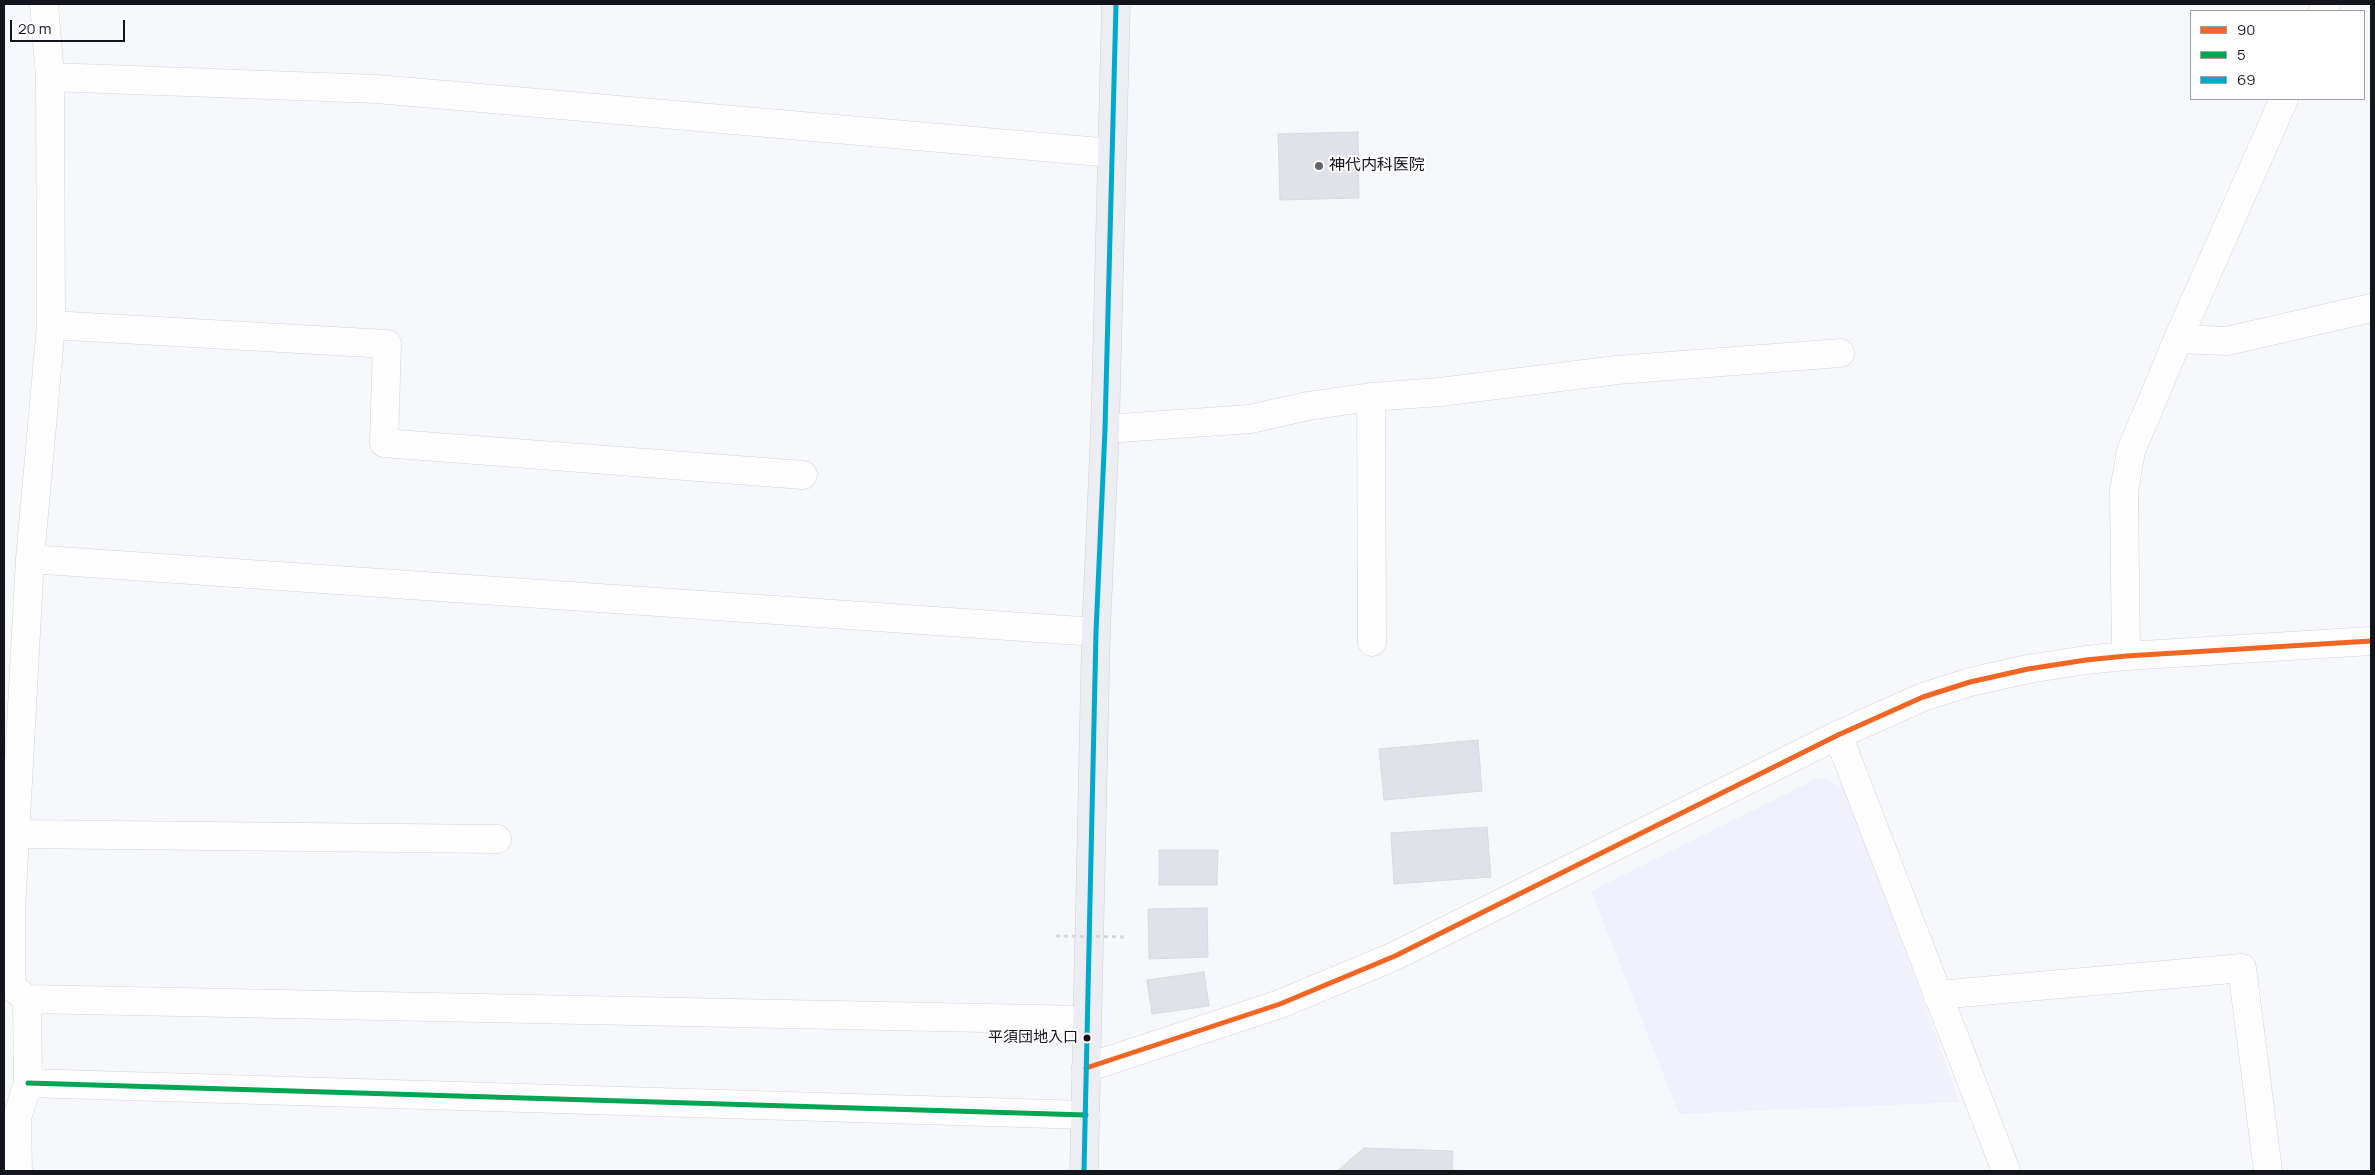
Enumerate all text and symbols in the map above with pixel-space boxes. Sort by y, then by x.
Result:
scale bar [12,10,128,42]
legend [2190,10,2365,100]
text: 20 m [18,18,51,39]
text: 90 [2237,19,2255,40]
text: 5 [2237,44,2246,65]
text: 69 [2237,69,2255,90]
place label: 神代内科医院 [1329,156,1425,176]
marker: 神代内科医院 [1313,160,1325,172]
place label: 平須団地入口 [988,1029,1078,1047]
marker: 平須団地入口 [1082,1033,1092,1043]

